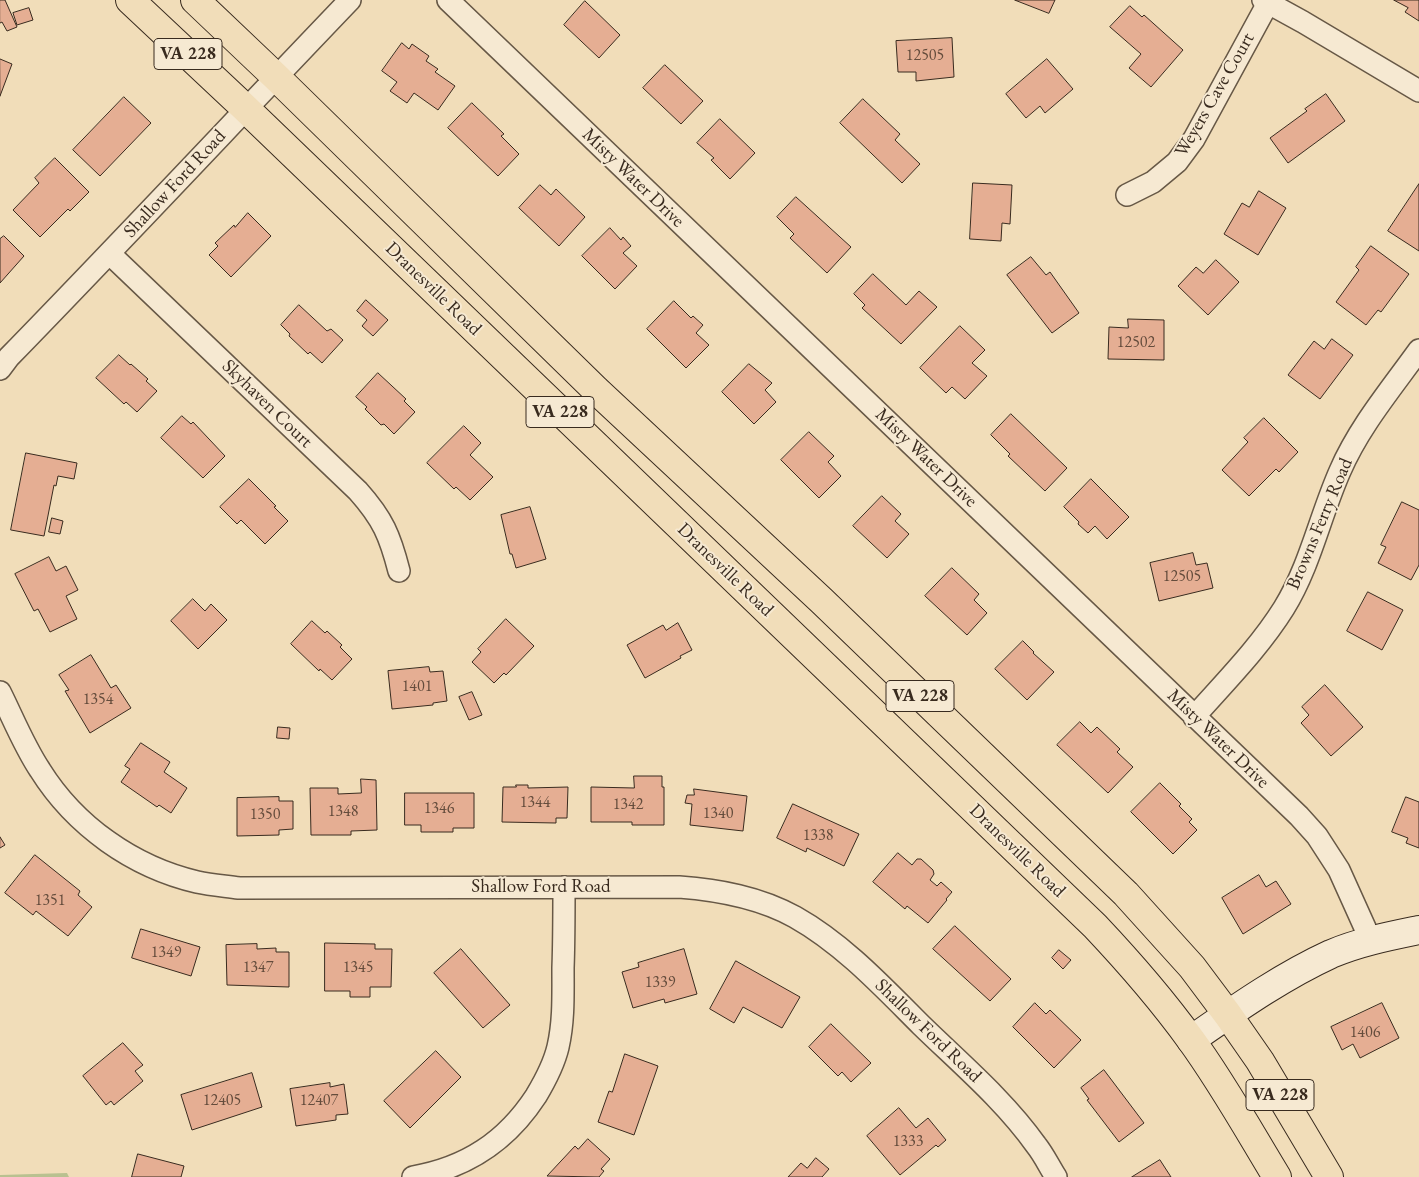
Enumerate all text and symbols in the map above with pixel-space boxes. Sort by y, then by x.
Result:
street label: Weyers Cave Court [1170,29,1260,161]
road number: VA 228 [154,39,222,70]
house number: 12505 [906,46,944,66]
street label: Misty Water Drive [577,124,689,232]
street label: Shallow Ford Road [119,125,231,243]
street label: Dranesville Road [380,237,486,341]
house number: 12502 [1117,333,1155,353]
street label: Skyhaven Court [217,355,317,453]
road number: VA 228 [526,397,594,428]
street label: Misty Water Drive [870,404,982,512]
street label: Browns Ferry Road [1282,455,1358,593]
street label: Dranesville Road [672,518,778,622]
house number: 12505 [1163,567,1201,587]
house number: 1401 [402,677,432,697]
road number: VA 228 [886,680,954,711]
street label: Misty Water Drive [1162,685,1274,793]
house number: 1354 [83,690,113,710]
house number: 1344 [520,793,550,813]
house number: 1342 [613,795,643,815]
house number: 1346 [424,799,454,819]
street label: Dranesville Road [964,799,1070,903]
house number: 1348 [328,802,358,822]
house number: 1340 [703,804,733,824]
house number: 1350 [250,805,280,825]
house number: 1338 [803,826,833,846]
street label: Shallow Ford Road [471,876,611,898]
house number: 1351 [35,891,65,911]
house number: 1349 [151,943,181,963]
house number: 1347 [243,958,273,978]
house number: 1345 [343,958,373,978]
house number: 1339 [645,973,675,993]
street label: Shallow Ford Road [870,974,986,1088]
house number: 1406 [1350,1023,1380,1043]
road number: VA 228 [1246,1080,1314,1110]
house number: 12405 [203,1091,241,1111]
house number: 12407 [300,1091,338,1111]
house number: 1333 [893,1132,923,1152]

